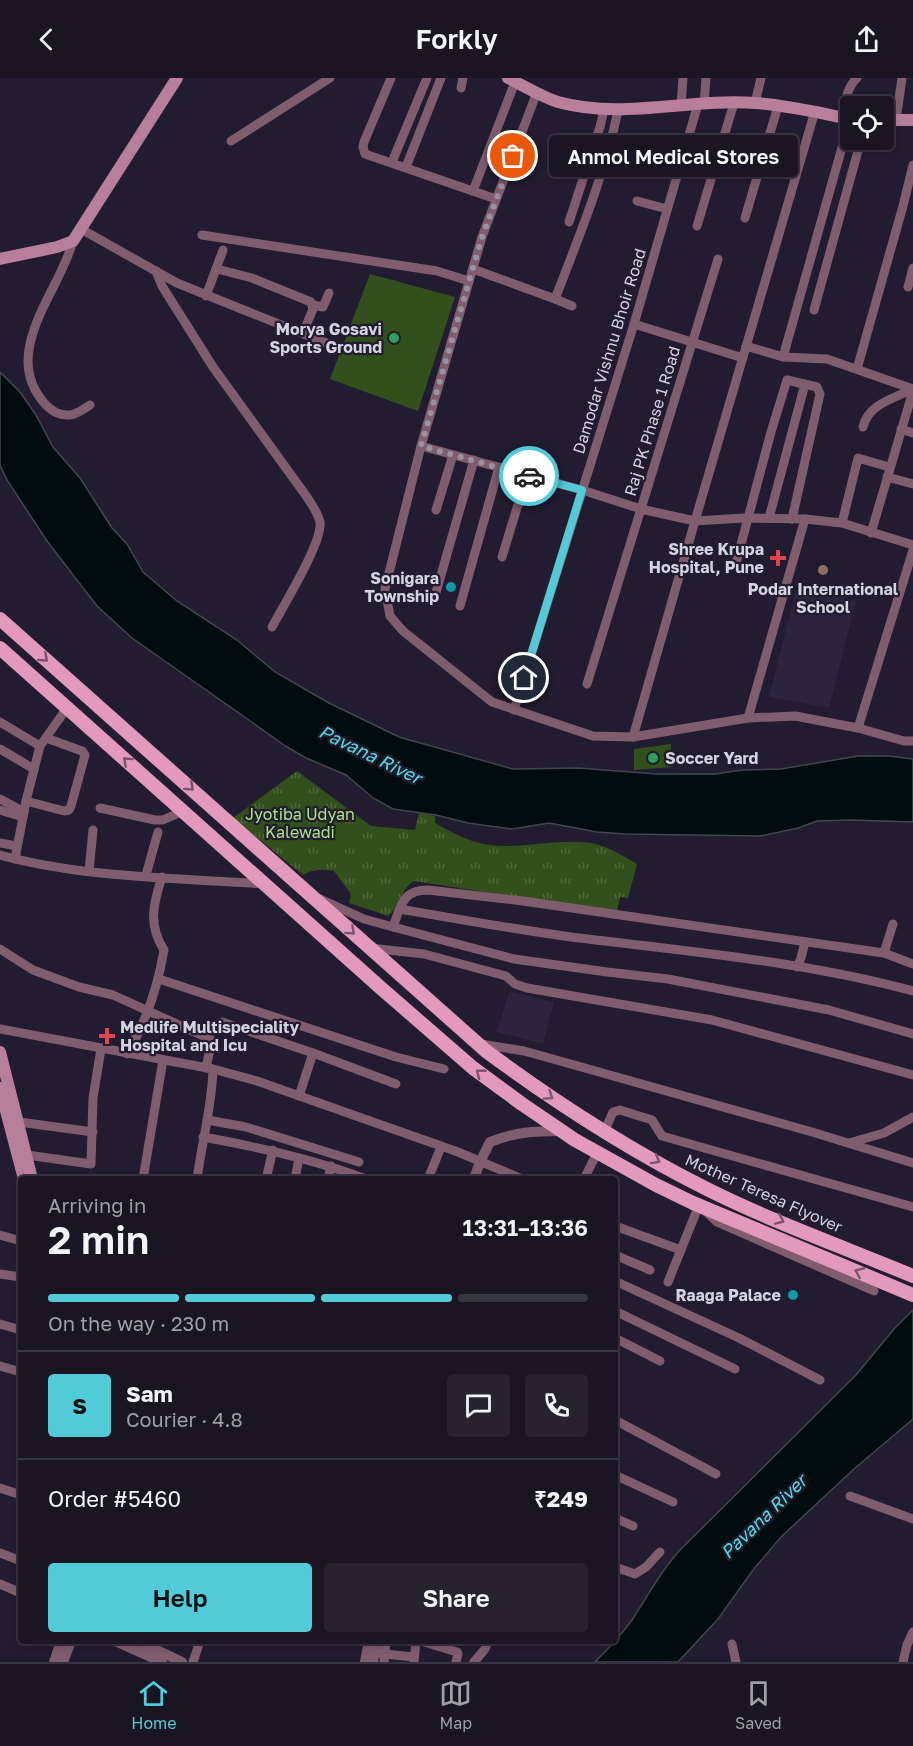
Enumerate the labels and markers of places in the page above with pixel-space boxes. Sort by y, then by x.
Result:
pin [487,130,538,181]
callout: Anmol Medical Stores [549,135,798,177]
place label: Morya Gosavi Sports Ground [270,319,382,357]
marker: Morya Gosavi Sports Ground [387,331,401,345]
place label: Shree Krupa Hospital, Pune [649,539,764,577]
marker: Shree Krupa Hospital, Pune [769,549,787,567]
marker: Podar International School [816,563,830,577]
place label: Sonigara Township [365,568,439,606]
place label: Podar International School [748,579,899,617]
marker: Sonigara Township [444,580,458,594]
pin [498,652,549,703]
place label: Soccer Yard [665,748,759,768]
marker: Soccer Yard [646,751,660,765]
place label: Medlife Multispeciality Hospital and Icu [120,1017,299,1055]
marker: Medlife Multispeciality Hospital and Icu [98,1027,116,1045]
place label: Raaga Palace [675,1285,781,1305]
marker: Raaga Palace [786,1288,800,1302]

